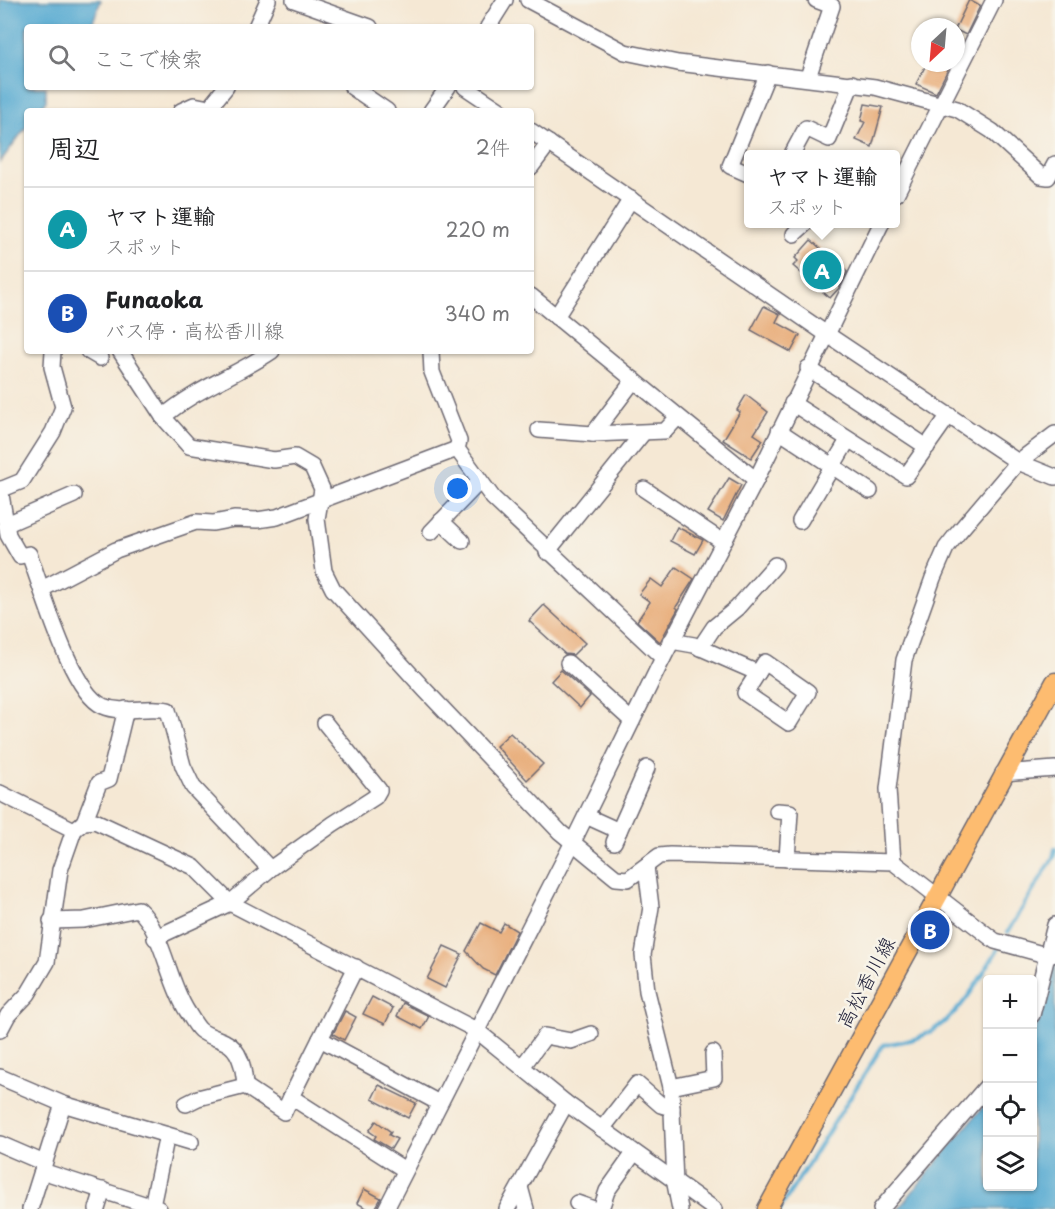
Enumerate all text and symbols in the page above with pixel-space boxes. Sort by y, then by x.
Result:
north arrow [911,18,965,72]
search box [24,24,534,90]
icon: search [45,41,78,74]
text: ここで検索 [93,41,203,74]
text: 周辺 [48,128,100,167]
text: 2件 [476,132,510,162]
popup [744,150,900,228]
text: ヤマト運輸 [767,158,877,191]
text: スポット [767,191,847,221]
text: ヤマト運輸 [105,198,215,231]
text: A [60,214,75,244]
text: 220 m [446,214,510,244]
text: スポット [105,231,185,261]
pin: A [802,248,842,292]
text: Funaoka [105,282,203,315]
text: B [61,298,74,328]
text: 340 m [445,298,510,328]
text: バス停 · 高松香川線 [105,315,284,345]
your location [443,474,472,503]
pin: B [910,908,950,952]
street label: 高松香川線 [828,931,902,1033]
map controls [983,975,1037,1191]
button: + [983,975,1037,1029]
button: − [983,1029,1037,1083]
button: locate [983,1083,1037,1137]
button: layers [983,1137,1037,1191]

